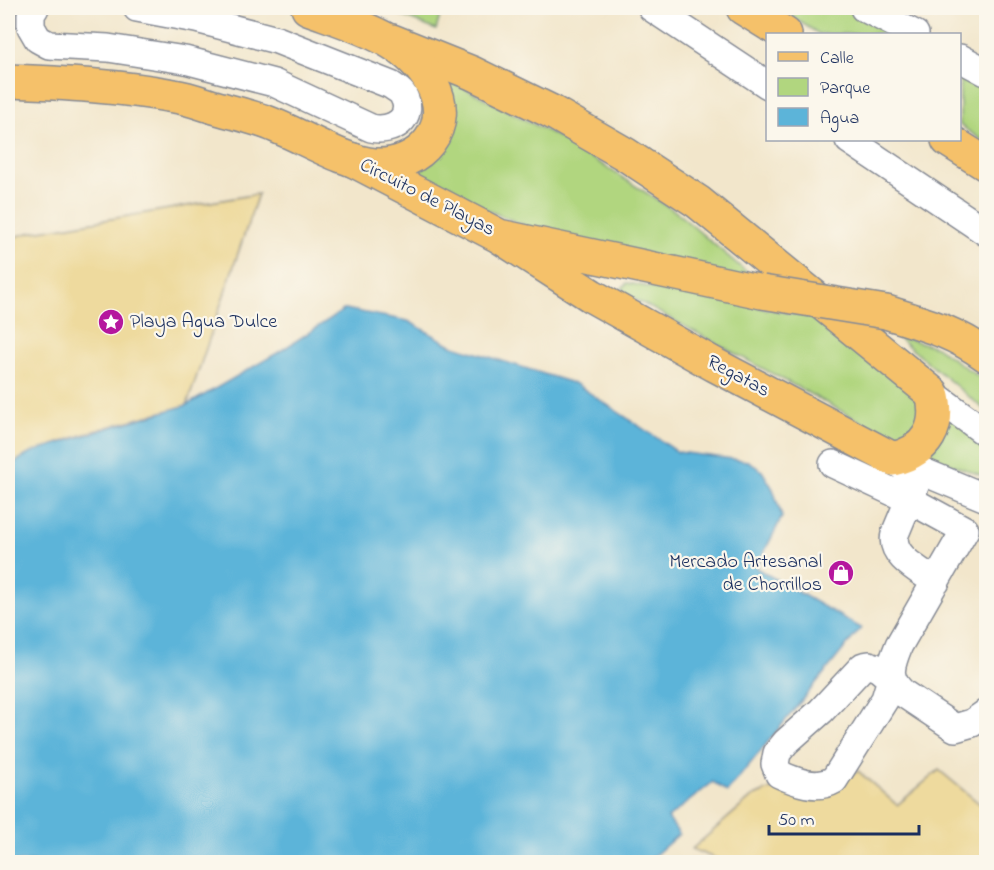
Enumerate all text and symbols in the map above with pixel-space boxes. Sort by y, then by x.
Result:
legend [766,33,961,141]
text: Calle [820,46,855,72]
text: Parque [820,76,871,102]
text: Agua [820,106,859,133]
street label: Circuito de Playas [354,151,500,245]
place icon: Playa Agua Dulce [96,307,126,337]
place label: Playa Agua Dulce [130,308,277,338]
street label: Regatas [701,348,775,407]
place label: Mercado Artesanal de Chorrillos [669,548,822,600]
shop icon: Mercado Artesanal de Chorrillos [826,558,856,588]
scale bar [769,798,919,836]
text: 50 m [778,808,815,834]

